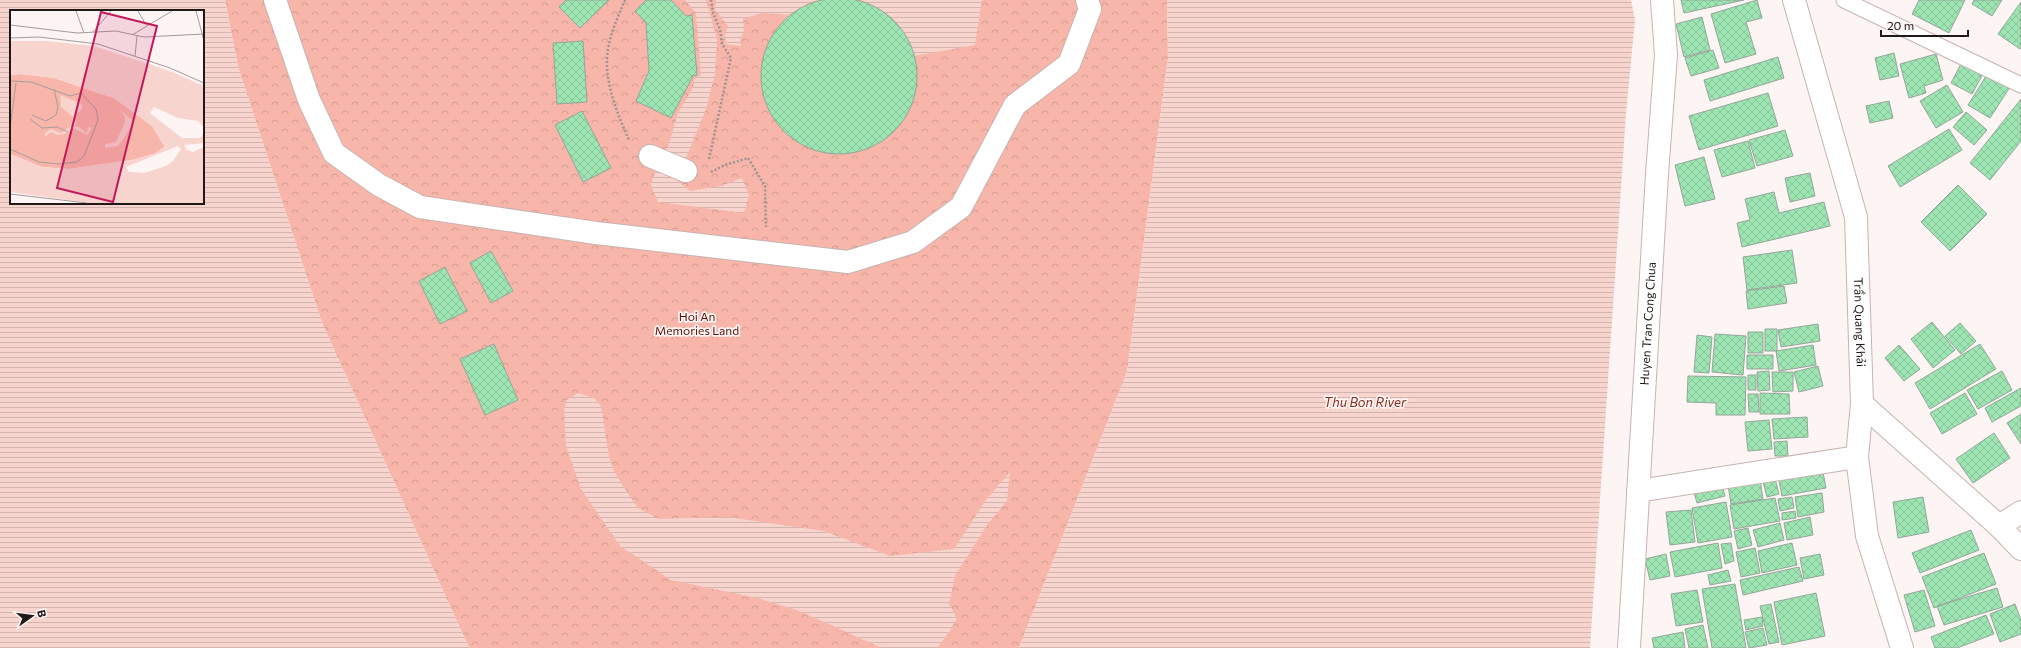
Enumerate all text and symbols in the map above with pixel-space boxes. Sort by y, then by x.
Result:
inset map [10,10,204,204]
scale bar [1881,12,1968,38]
text: 20 m [1887,18,1914,32]
street label: Huyen Tran Cong Chua [1637,262,1658,385]
street label: Trần Quang Khải [1852,277,1869,367]
park label: Hoi An Memories Land [655,309,739,337]
water label: Thu Bon River [1324,394,1407,410]
north arrow [12,596,52,636]
text: B [35,608,49,619]

